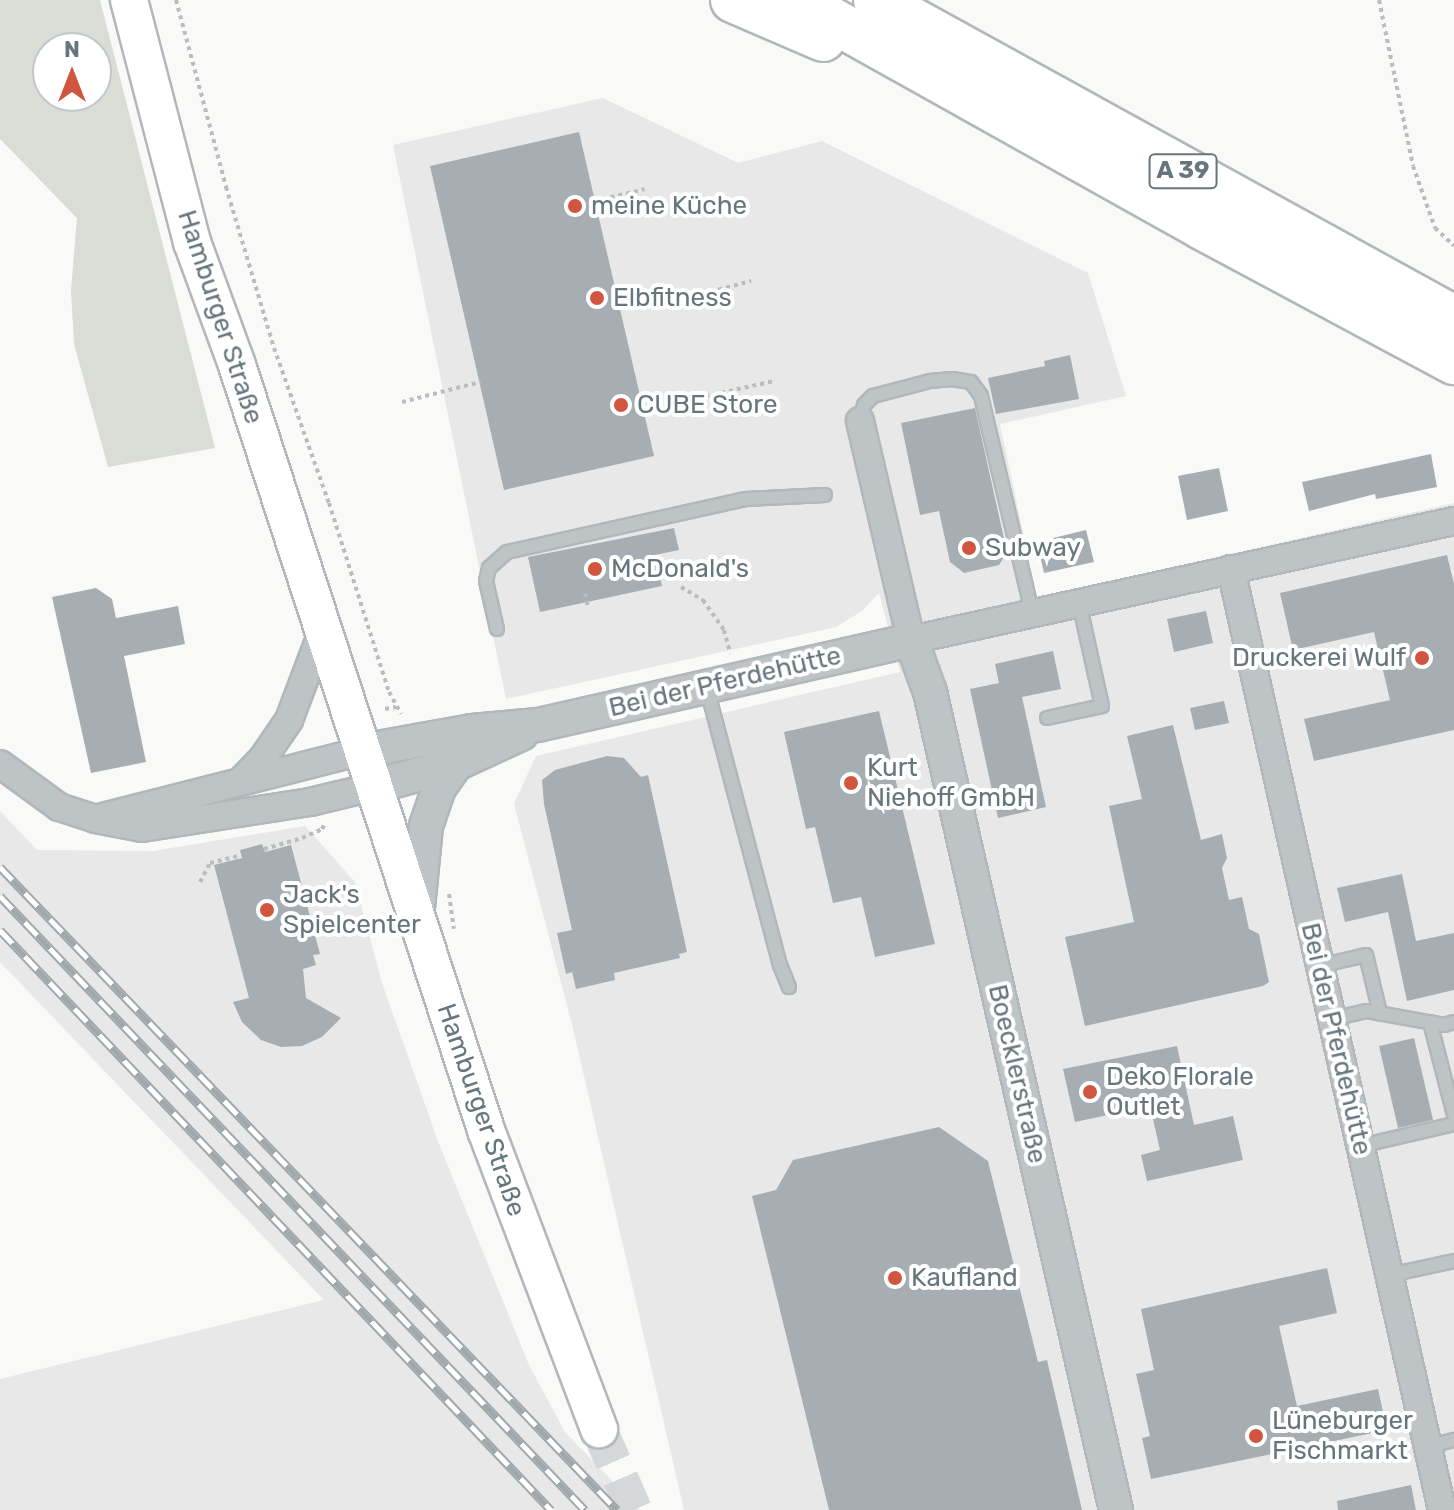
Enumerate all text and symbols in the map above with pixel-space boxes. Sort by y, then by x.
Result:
north arrow [32,32,112,112]
text: N [64,36,80,63]
road number: A 39 [1147,151,1219,191]
place label: meine Küche [591,190,747,222]
marker: meine Küche [566,197,584,215]
street label: Hamburger Straße [171,206,269,428]
place label: Elbfitness [613,282,732,314]
marker: Elbfitness [588,289,606,307]
place label: CUBE Store [637,389,777,421]
marker: CUBE Store [612,396,630,414]
place label: Subway [985,532,1081,564]
marker: Subway [960,539,978,557]
place label: McDonald's [611,553,749,585]
marker: McDonald's [586,560,604,578]
street label: Bei der Pferdehütte [606,640,844,724]
place label: Druckerei Wulf [1231,642,1406,674]
marker: Druckerei Wulf [1413,649,1431,667]
place label: Kurt Niehoff GmbH [867,752,1036,814]
marker: Kurt Niehoff GmbH [842,774,860,792]
place label: Jack's Spielcenter [283,879,421,940]
marker: Jack's Spielcenter [258,901,276,919]
street label: Bei der Pferdehütte [1294,920,1378,1158]
street label: Boecklerstraße [981,981,1053,1167]
street label: Hamburger Straße [430,999,532,1221]
place label: Deko Florale Outlet [1106,1061,1254,1122]
marker: Deko Florale Outlet [1081,1083,1099,1101]
place label: Kaufland [911,1262,1018,1294]
marker: Kaufland [886,1269,904,1287]
place label: Lüneburger Fischmarkt [1272,1405,1413,1466]
marker: Lüneburger Fischmarkt [1247,1427,1265,1445]

